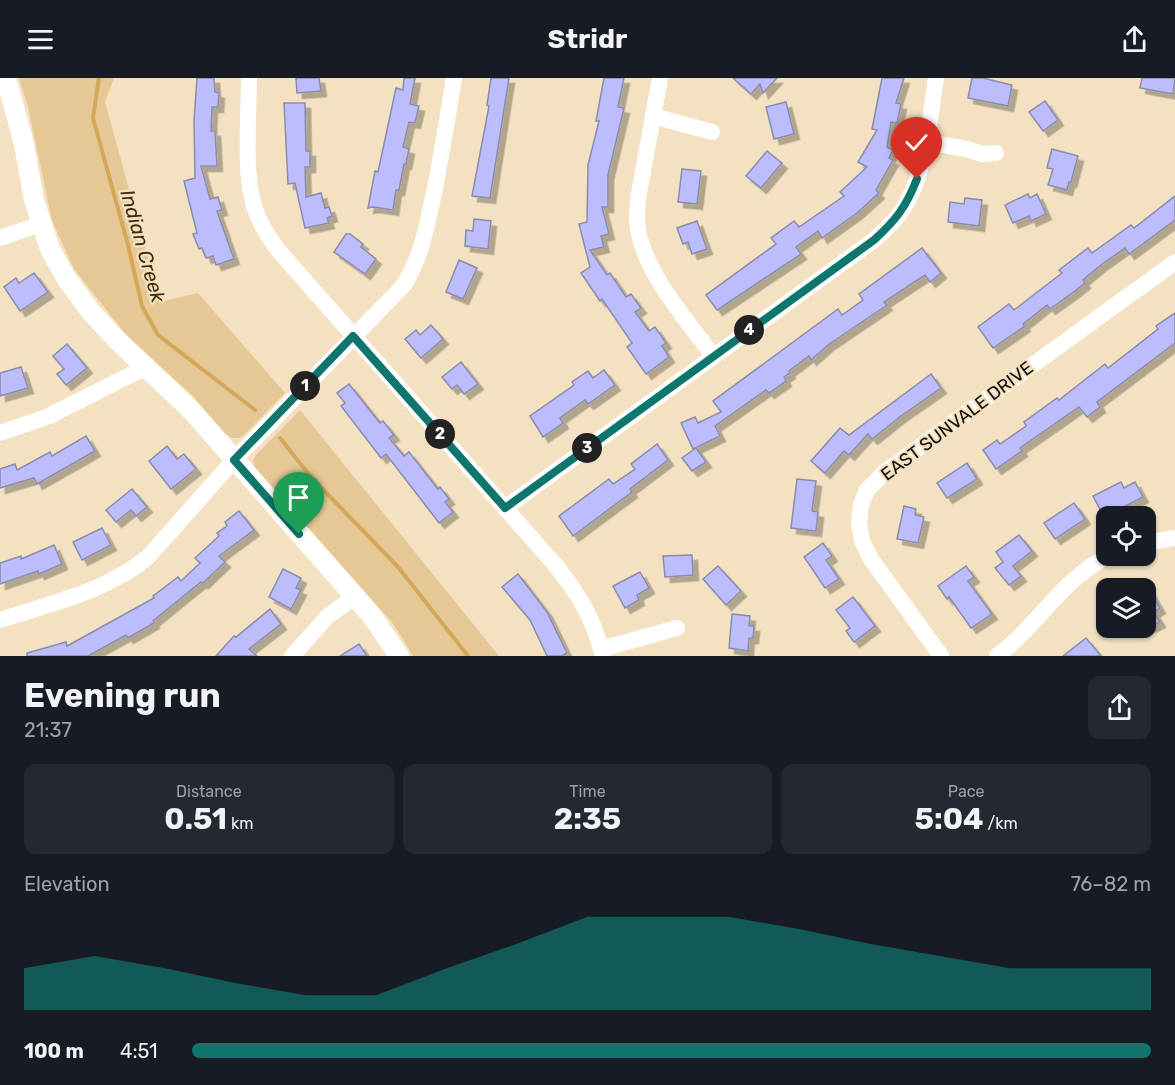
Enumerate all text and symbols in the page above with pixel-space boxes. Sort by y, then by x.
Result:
icon: menu [24,23,57,56]
text: Stridr [548,23,627,55]
icon: share [1118,23,1151,56]
pin [891,117,942,179]
icon: check [900,126,933,159]
water label: Indian Creek [115,187,171,306]
pin: 4 [734,315,764,345]
text: 4 [744,320,754,339]
street label: EAST SUNVALE DRIVE [877,357,1037,485]
pin: 1 [290,371,320,401]
text: 1 [301,376,309,395]
pin: 2 [425,419,455,449]
text: 2 [435,424,445,443]
pin: 3 [572,433,602,463]
text: 3 [582,438,592,457]
pin [273,472,324,534]
icon: arrive [282,481,315,514]
map controls [1096,506,1156,638]
button: locate [1096,506,1156,566]
button: layers [1096,578,1156,638]
text: Evening run [24,676,221,715]
button: share [1088,676,1151,739]
text: 21:37 [24,718,72,742]
text: Distance [176,782,242,801]
text: Time [569,782,606,801]
text: Pace [948,782,985,801]
text: 0.51 [164,801,227,837]
text: 2:35 [554,801,621,837]
text: 5:04 [915,801,984,837]
text: km [227,814,253,833]
text: /km [984,814,1018,833]
text: Elevation [24,872,110,896]
text: 76–82 m [1071,872,1151,896]
text: 100 m [24,1039,84,1063]
text: 4:51 [120,1039,158,1063]

